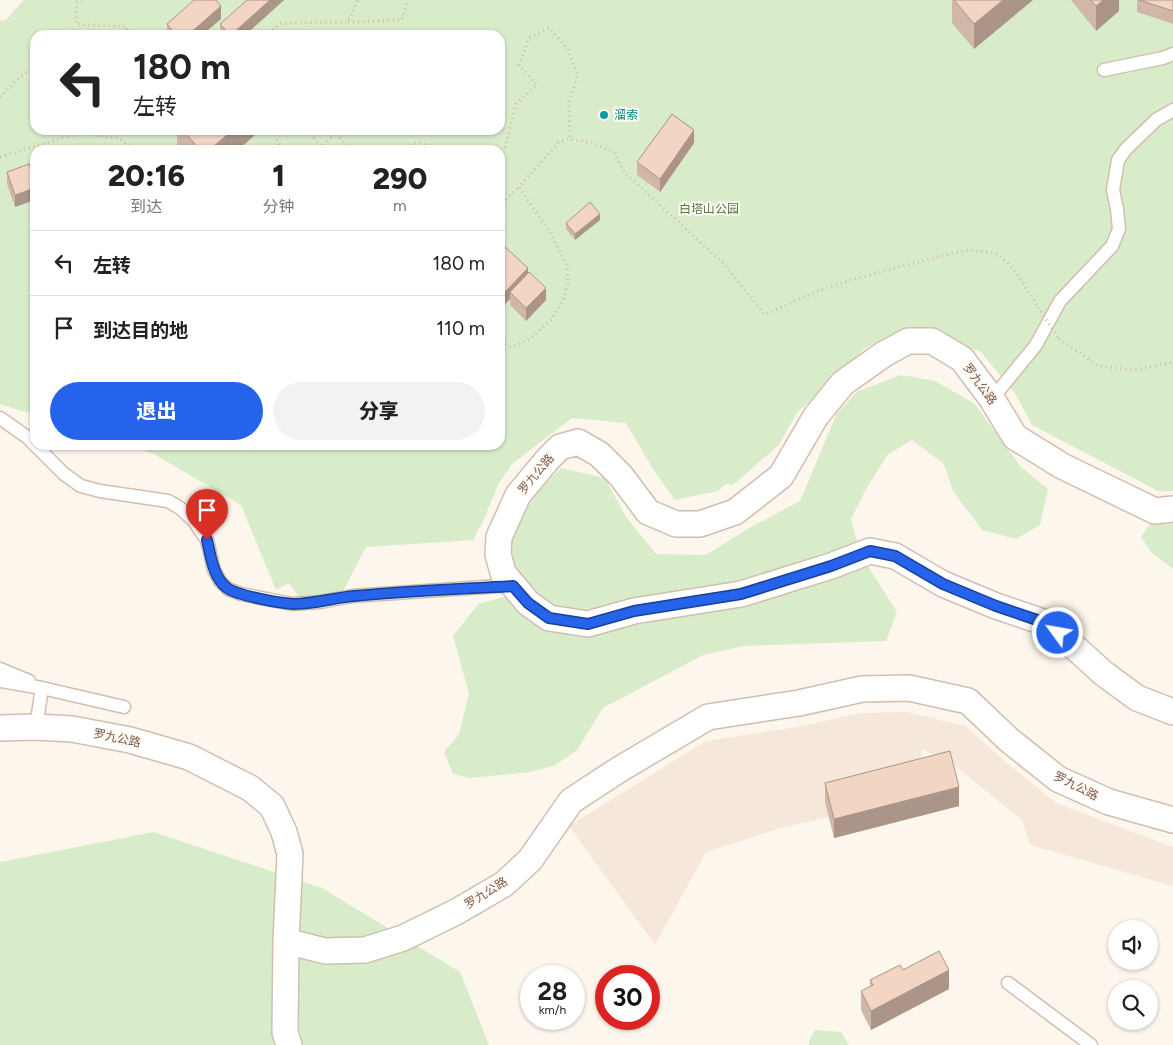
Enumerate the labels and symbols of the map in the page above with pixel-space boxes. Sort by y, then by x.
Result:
place label: 溜索 [614,108,638,122]
marker: 溜索 [598,109,610,121]
park label: 白塔山公园 [679,202,739,216]
street label: 罗九公路 [960,360,1000,408]
street label: 罗九公路 [515,451,557,497]
pin [186,489,228,540]
position arrow [1031,606,1083,658]
street label: 罗九公路 [92,726,142,750]
street label: 罗九公路 [1051,769,1101,803]
street label: 罗九公路 [462,874,510,912]
speed limit sign: 30 [595,965,660,1030]

